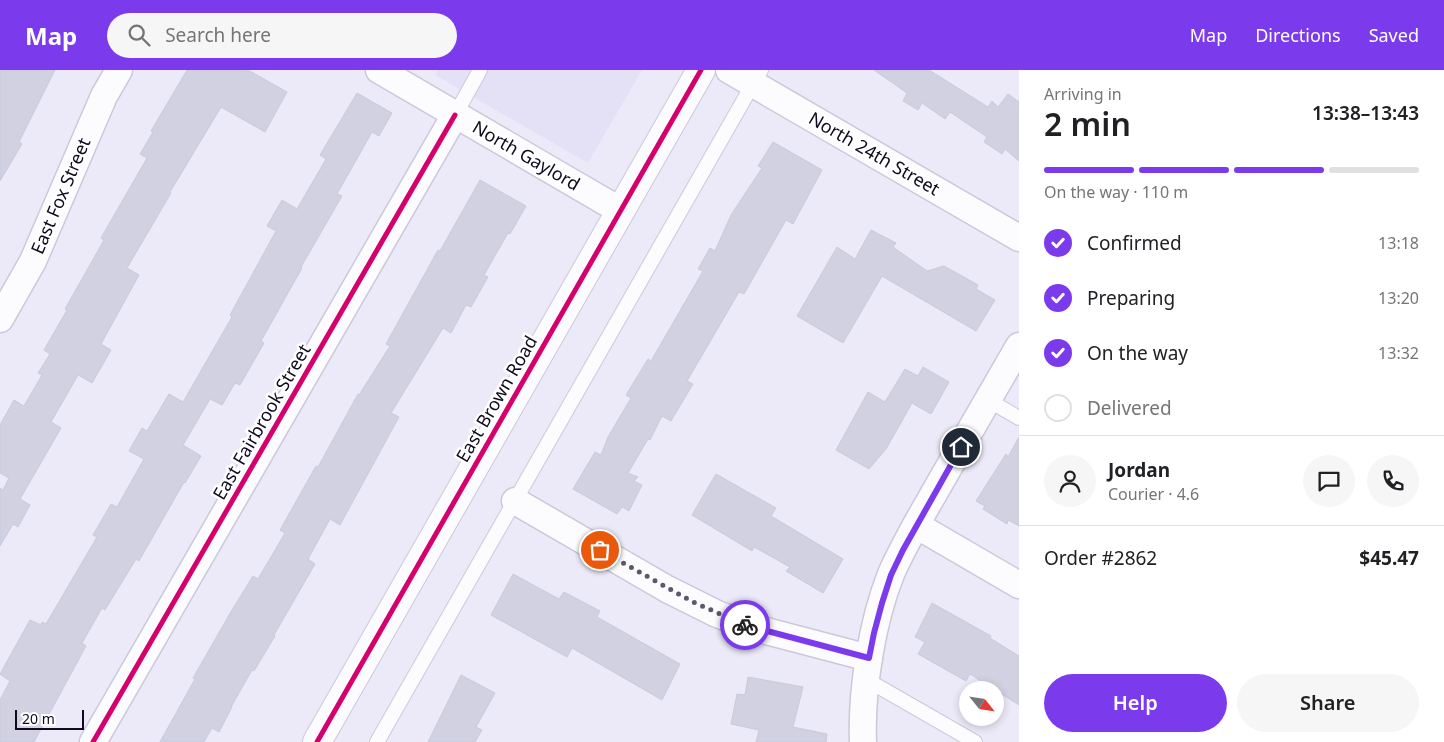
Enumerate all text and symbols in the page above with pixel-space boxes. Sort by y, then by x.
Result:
search box [107,13,457,58]
text: Map [25,19,77,52]
icon: search [125,21,153,49]
text: Search here [165,22,271,48]
text: Map [1190,23,1227,47]
text: Directions [1255,23,1341,47]
text: Saved [1369,23,1419,47]
text: Arriving in [1044,83,1122,105]
text: 13:38–13:43 [1312,100,1419,126]
text: 2 min [1044,102,1131,145]
street label: North 24th Street [805,106,945,201]
street label: North Gaylord [468,115,585,196]
street label: East Fox Street [25,133,96,257]
text: On the way · 110 m [1044,181,1188,203]
icon: check [1044,229,1072,257]
text: Confirmed [1087,230,1182,256]
text: 13:18 [1378,232,1419,254]
icon: check [1044,284,1072,312]
text: Preparing [1087,285,1175,311]
text: 13:20 [1378,287,1419,309]
street label: East Brown Road [450,331,542,466]
street label: East Fairbrook Street [207,339,316,504]
icon: check [1044,339,1072,367]
text: On the way [1087,340,1188,366]
text: 13:32 [1378,342,1419,364]
text: Delivered [1087,395,1172,421]
pin [940,426,982,468]
icon: home [947,433,975,461]
button: person [1044,455,1096,507]
button: chat [1303,455,1355,507]
button: phone [1367,455,1419,507]
text: Jordan [1108,457,1170,483]
text: Courier · 4.6 [1108,483,1199,505]
pin [579,529,621,571]
icon: bag [586,536,614,564]
text: Order #2862 [1044,545,1157,571]
text: $45.47 [1359,545,1419,571]
courier [720,600,770,650]
icon: bike [731,611,759,639]
button: Help [1044,674,1227,732]
button: Share [1237,674,1419,732]
north arrow [959,681,1004,726]
map controls [959,681,1004,726]
scale bar [15,707,84,730]
text: 20 m [22,709,55,728]

